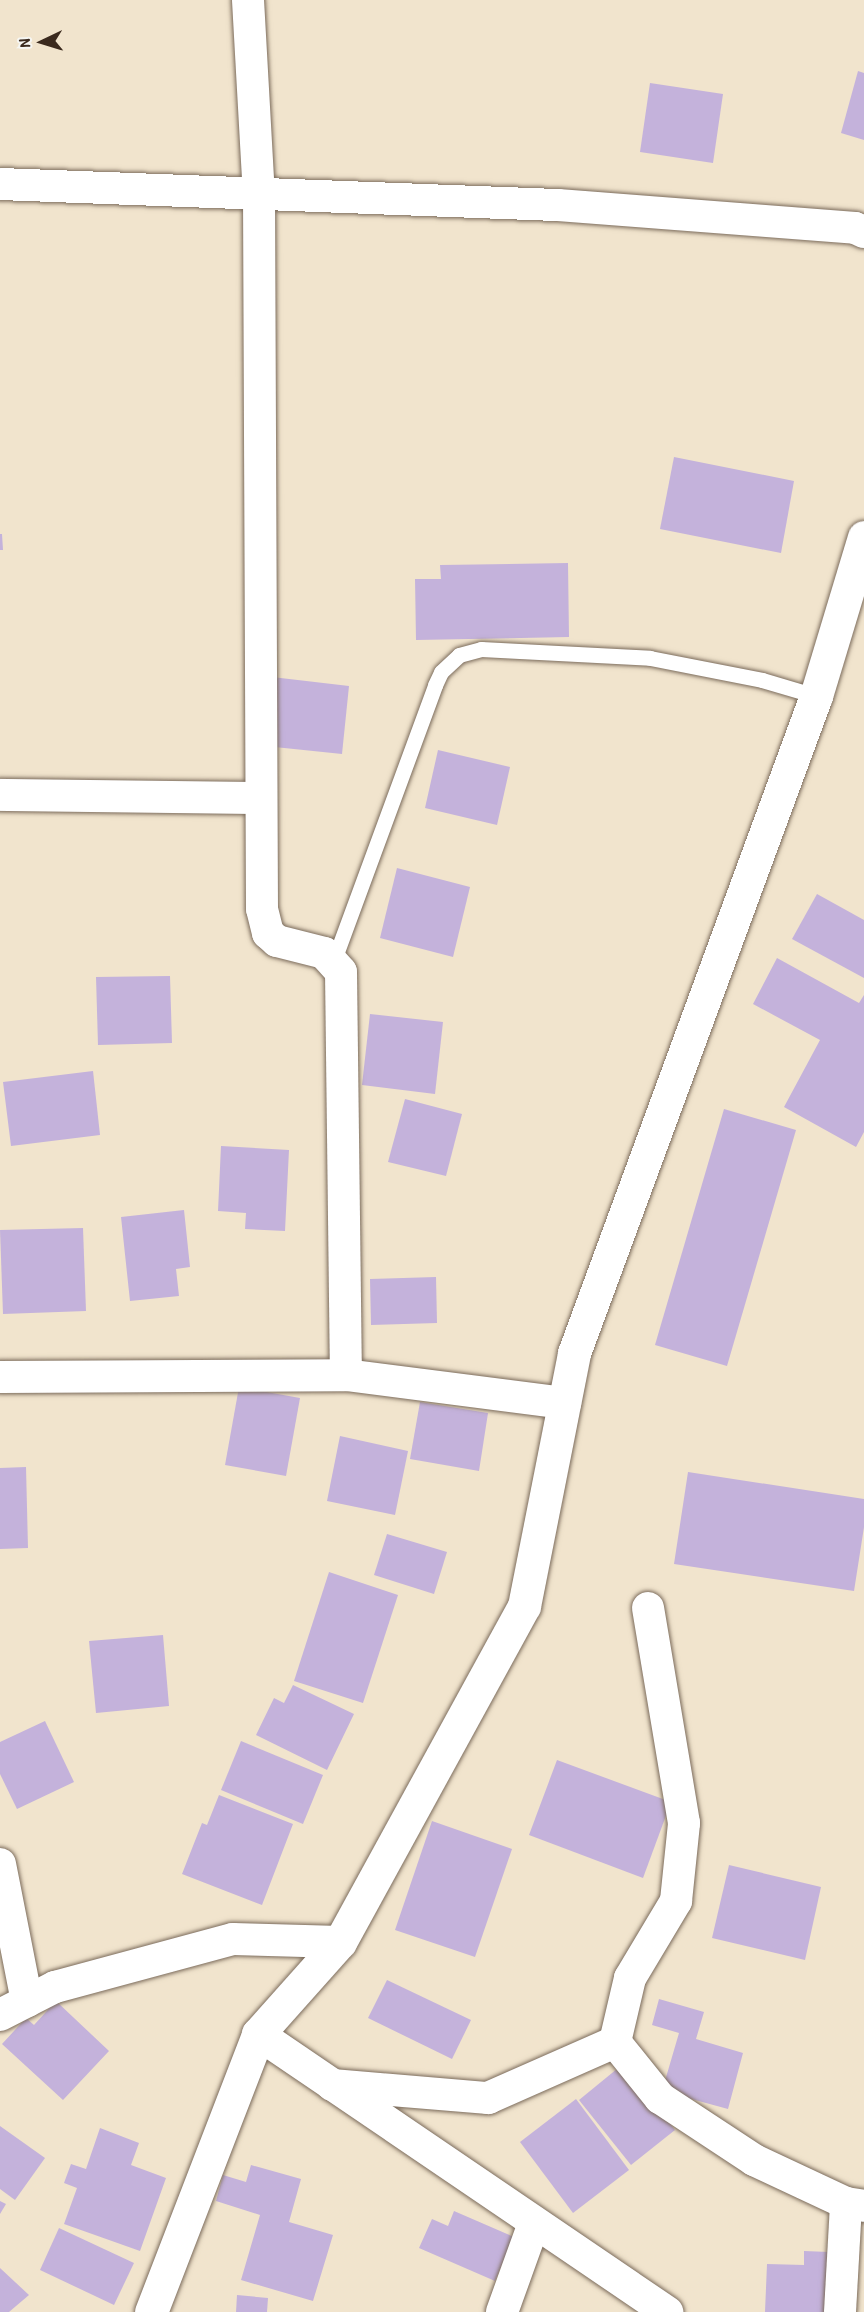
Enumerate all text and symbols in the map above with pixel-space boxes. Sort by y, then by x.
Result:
north arrow [12,12,72,72]
text: N [13,38,35,48]

